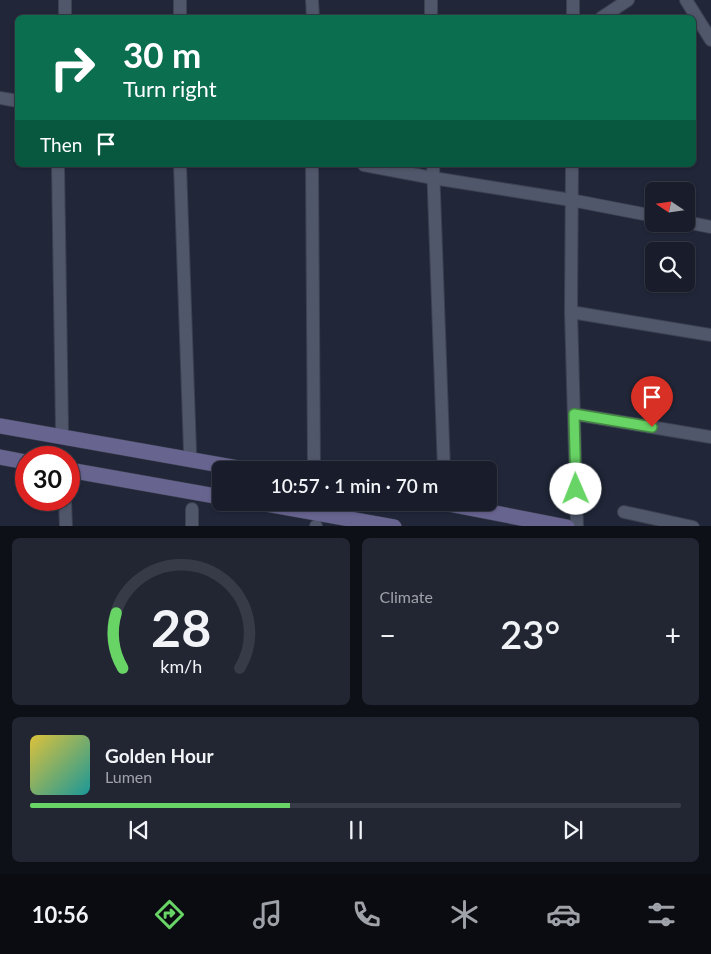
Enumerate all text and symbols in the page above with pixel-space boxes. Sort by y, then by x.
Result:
text: 30 m [123,33,201,75]
icon: right [40,35,105,100]
text: Turn right [123,75,217,102]
icon: arrive [92,130,120,158]
text: Then [40,133,82,156]
north arrow [645,182,695,232]
map controls [645,182,695,292]
button: search [645,242,695,292]
pin [631,376,673,427]
icon: arrive [638,383,666,411]
speed limit sign: 30 [15,446,80,511]
position arrow [549,462,601,514]
text: 10:57 · 1 min · 70 m [271,474,438,497]
text: Climate [380,587,433,606]
text: 28 [151,596,211,658]
text: 23° [500,611,560,657]
text: − [380,618,396,652]
text: + [665,618,681,652]
text: km/h [160,655,202,677]
text: Golden Hour [105,744,214,767]
text: Lumen [105,767,152,786]
icon: previous [125,816,153,844]
icon: pause [342,816,370,844]
icon: next [559,816,587,844]
icon: directions [152,897,187,932]
icon: music [250,897,285,932]
icon: phone [349,897,384,932]
icon: climate [447,897,482,932]
icon: car [546,897,581,932]
icon: filters [644,897,679,932]
text: 10:56 [32,901,88,928]

